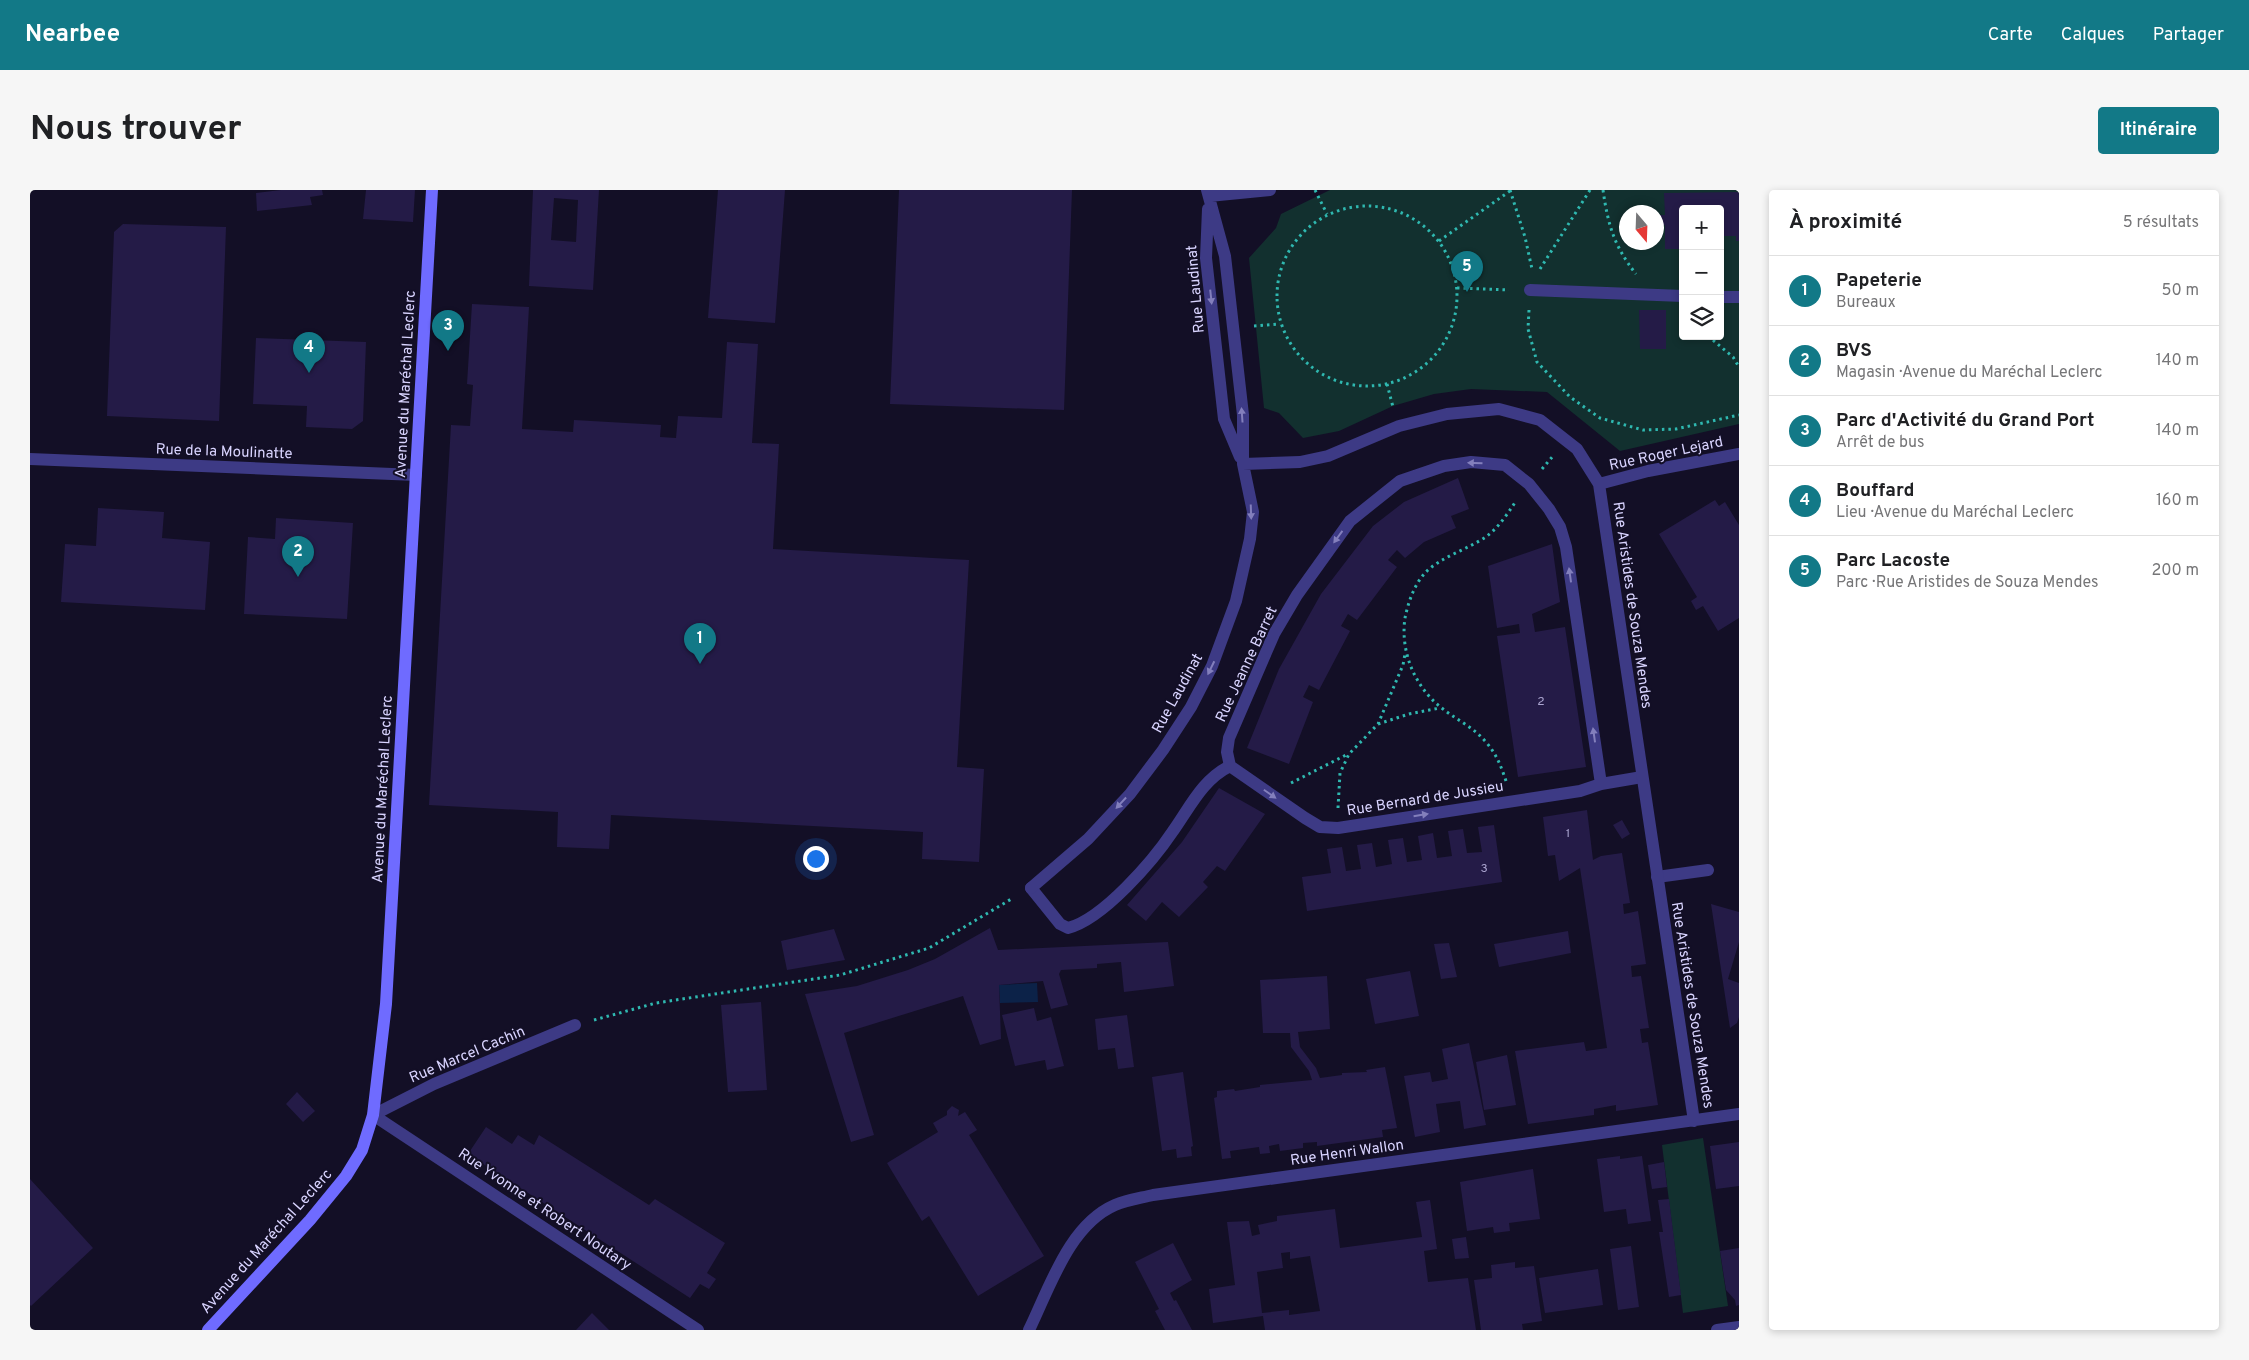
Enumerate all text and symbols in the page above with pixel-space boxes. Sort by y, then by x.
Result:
text: Nearbee [25,20,120,50]
text: Carte [1988,24,2033,47]
text: Calques [2061,24,2125,47]
text: Partager [2153,24,2224,47]
button: Itinéraire [2098,107,2219,154]
text: Nous trouver [30,108,242,152]
north arrow [1619,205,1664,250]
map controls [1679,205,1724,340]
button: + [1679,205,1724,250]
text: À proximité [1789,209,1902,236]
text: 5 résultats [2123,213,2199,233]
street label: Rue Laudinat [1183,244,1210,334]
button: − [1679,250,1724,295]
pin: 5 [1451,251,1483,292]
text: Papeterie [1836,269,1922,293]
text: 1 [1802,281,1808,301]
text: 50 m [2162,281,2199,301]
street label: Avenue du Maréchal Leclerc [392,290,421,478]
one-way arrow [1207,290,1215,306]
text: Bureaux [1836,293,1896,313]
button: layers [1679,295,1724,340]
pin: 3 [432,310,464,351]
pin: 4 [293,332,325,373]
text: BVS [1836,339,1872,363]
text: 2 [1800,351,1810,371]
text: 140 m [2156,351,2199,371]
text: Magasin · Avenue du Maréchal Leclerc [1836,363,2103,383]
one-way arrow [1238,407,1246,423]
text: Parc d'Activité du Grand Port [1836,409,2095,433]
text: 3 [1800,421,1810,441]
text: 140 m [2156,421,2199,441]
street label: Rue Roger Lejard [1608,433,1725,476]
text: Arrêt de bus [1836,433,1925,453]
street label: Rue de la Moulinatte [155,441,293,464]
one-way arrow [1467,458,1483,466]
text: Bouffard [1836,479,1914,503]
text: 4 [1800,491,1810,511]
text: 160 m [2156,491,2199,511]
street label: Rue Aristides de Souza Mendes [1608,501,1655,710]
text: Lieu · Avenue du Maréchal Leclerc [1836,503,2074,523]
one-way arrow [1248,504,1256,520]
one-way arrow [1333,530,1343,544]
pin: 2 [282,536,314,577]
text: Parc Lacoste [1836,549,1950,573]
text: 5 [1800,561,1810,581]
text: 200 m [2151,561,2199,581]
one-way arrow [1566,566,1574,582]
text: Parc · Rue Aristides de Souza Mendes [1836,573,2098,593]
street label: Rue Jeanne Barret [1212,604,1283,726]
pin: 1 [684,623,716,664]
street label: Rue Laudinat [1149,650,1208,737]
one-way arrow [1206,661,1214,675]
house number: 2 [1537,694,1545,710]
street label: Avenue du Maréchal Leclerc [369,695,398,883]
one-way arrow [1590,727,1598,743]
street label: Rue Bernard de Jussieu [1345,778,1505,821]
one-way arrow [1263,789,1277,799]
one-way arrow [1115,797,1127,809]
one-way arrow [1414,811,1430,819]
house number: 1 [1566,826,1570,842]
your location [803,846,829,872]
house number: 3 [1480,861,1488,877]
street label: Rue Aristides de Souza Mendes [1666,901,1717,1110]
street label: Rue Marcel Cachin [407,1022,528,1088]
street label: Rue Henri Wallon [1289,1136,1405,1171]
street label: Rue Yvonne et Robert Noutary [454,1145,635,1276]
street label: Avenue du Maréchal Leclerc [197,1166,337,1318]

